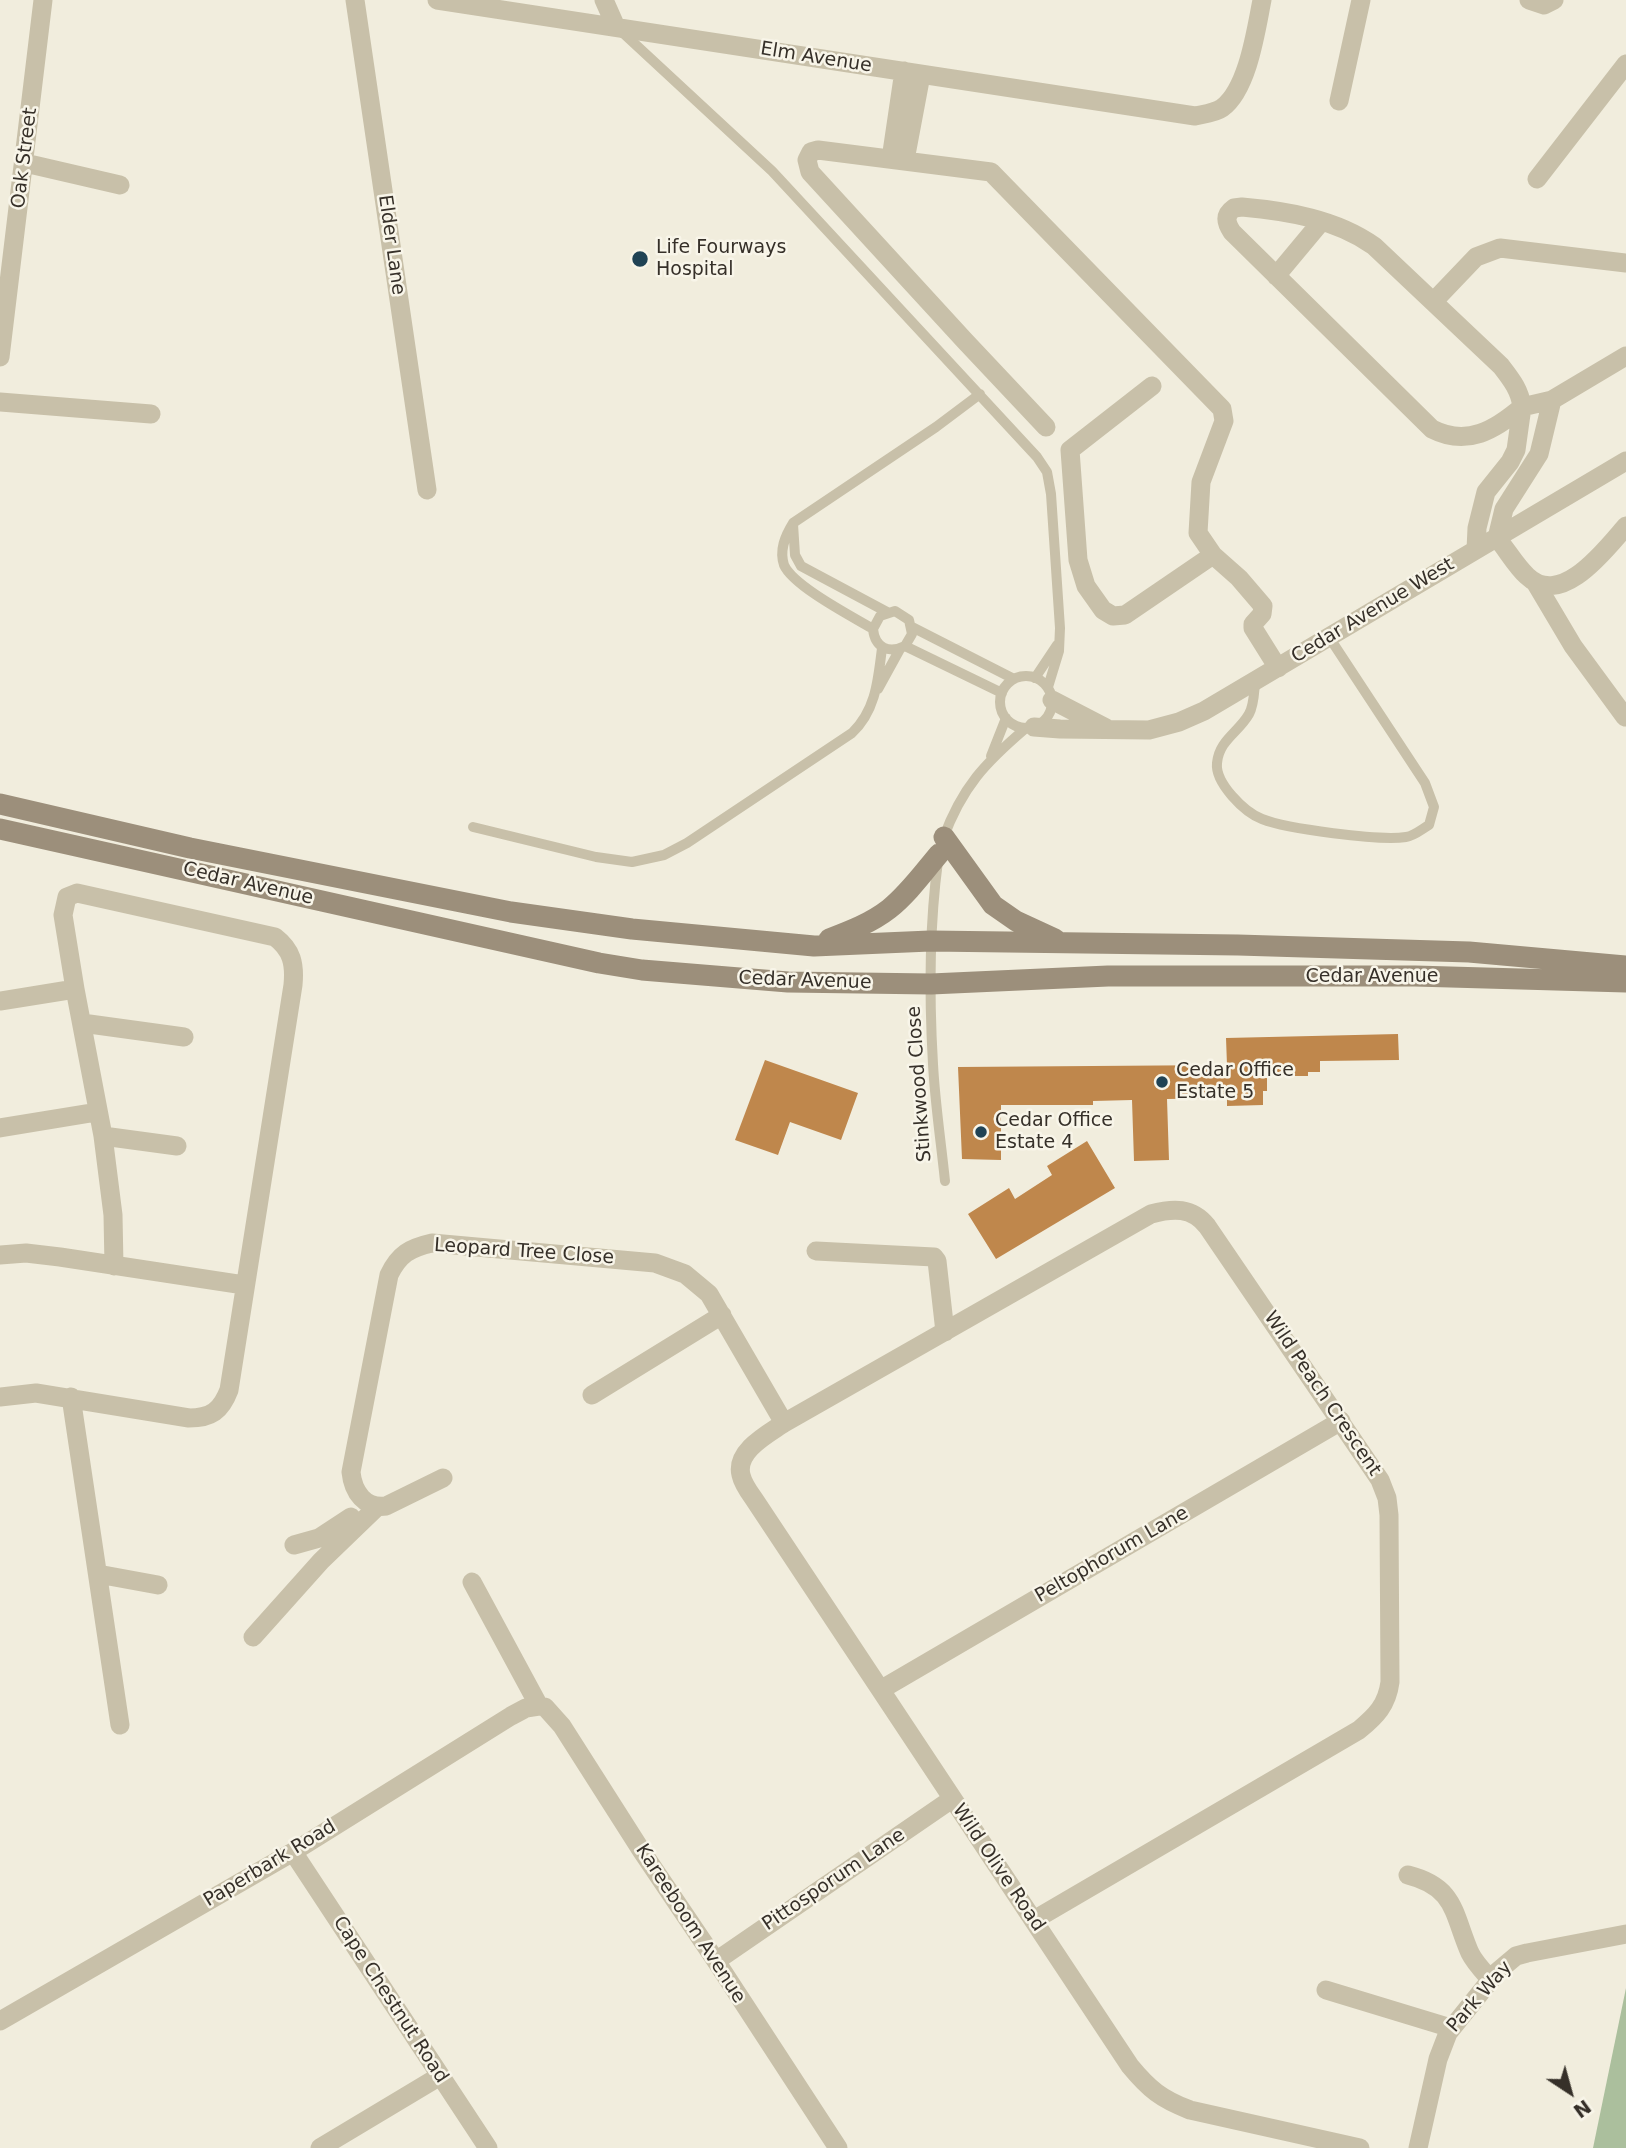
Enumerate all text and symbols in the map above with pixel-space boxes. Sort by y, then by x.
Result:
street label: Elm Avenue [759,38,873,78]
street label: Oak Street [8,106,42,210]
street label: Elder Lane [373,193,409,297]
place label: Life Fourways Hospital [656,237,786,281]
marker: Life Fourways Hospital [630,249,650,269]
street label: Cedar Avenue West [1287,553,1459,669]
street label: Cedar Avenue [181,858,315,910]
street label: Cedar Avenue [1305,966,1439,988]
street label: Cedar Avenue [738,967,872,995]
street label: Stinkwood Close [903,1005,937,1163]
place label: Cedar Office Estate 5 [1176,1060,1294,1104]
marker: Cedar Office Estate 5 [1154,1074,1170,1090]
place label: Cedar Office Estate 4 [995,1110,1113,1154]
marker: Cedar Office Estate 4 [973,1124,989,1140]
street label: Leopard Tree Close [433,1234,615,1270]
street label: Wild Peach Crescent [1258,1307,1386,1481]
street label: Peltophorum Lane [1031,1502,1193,1608]
street label: Wild Olive Road [947,1800,1049,1936]
street label: Paperbark Road [200,1816,340,1912]
street label: Pittosporum Lane [758,1824,910,1936]
street label: Kareeboom Avenue [630,1840,750,2008]
street label: Cape Chestnut Road [328,1912,452,2088]
street label: Park Way [1443,1956,1517,2038]
north arrow [1535,2057,1605,2127]
text: N [1569,2095,1595,2123]

